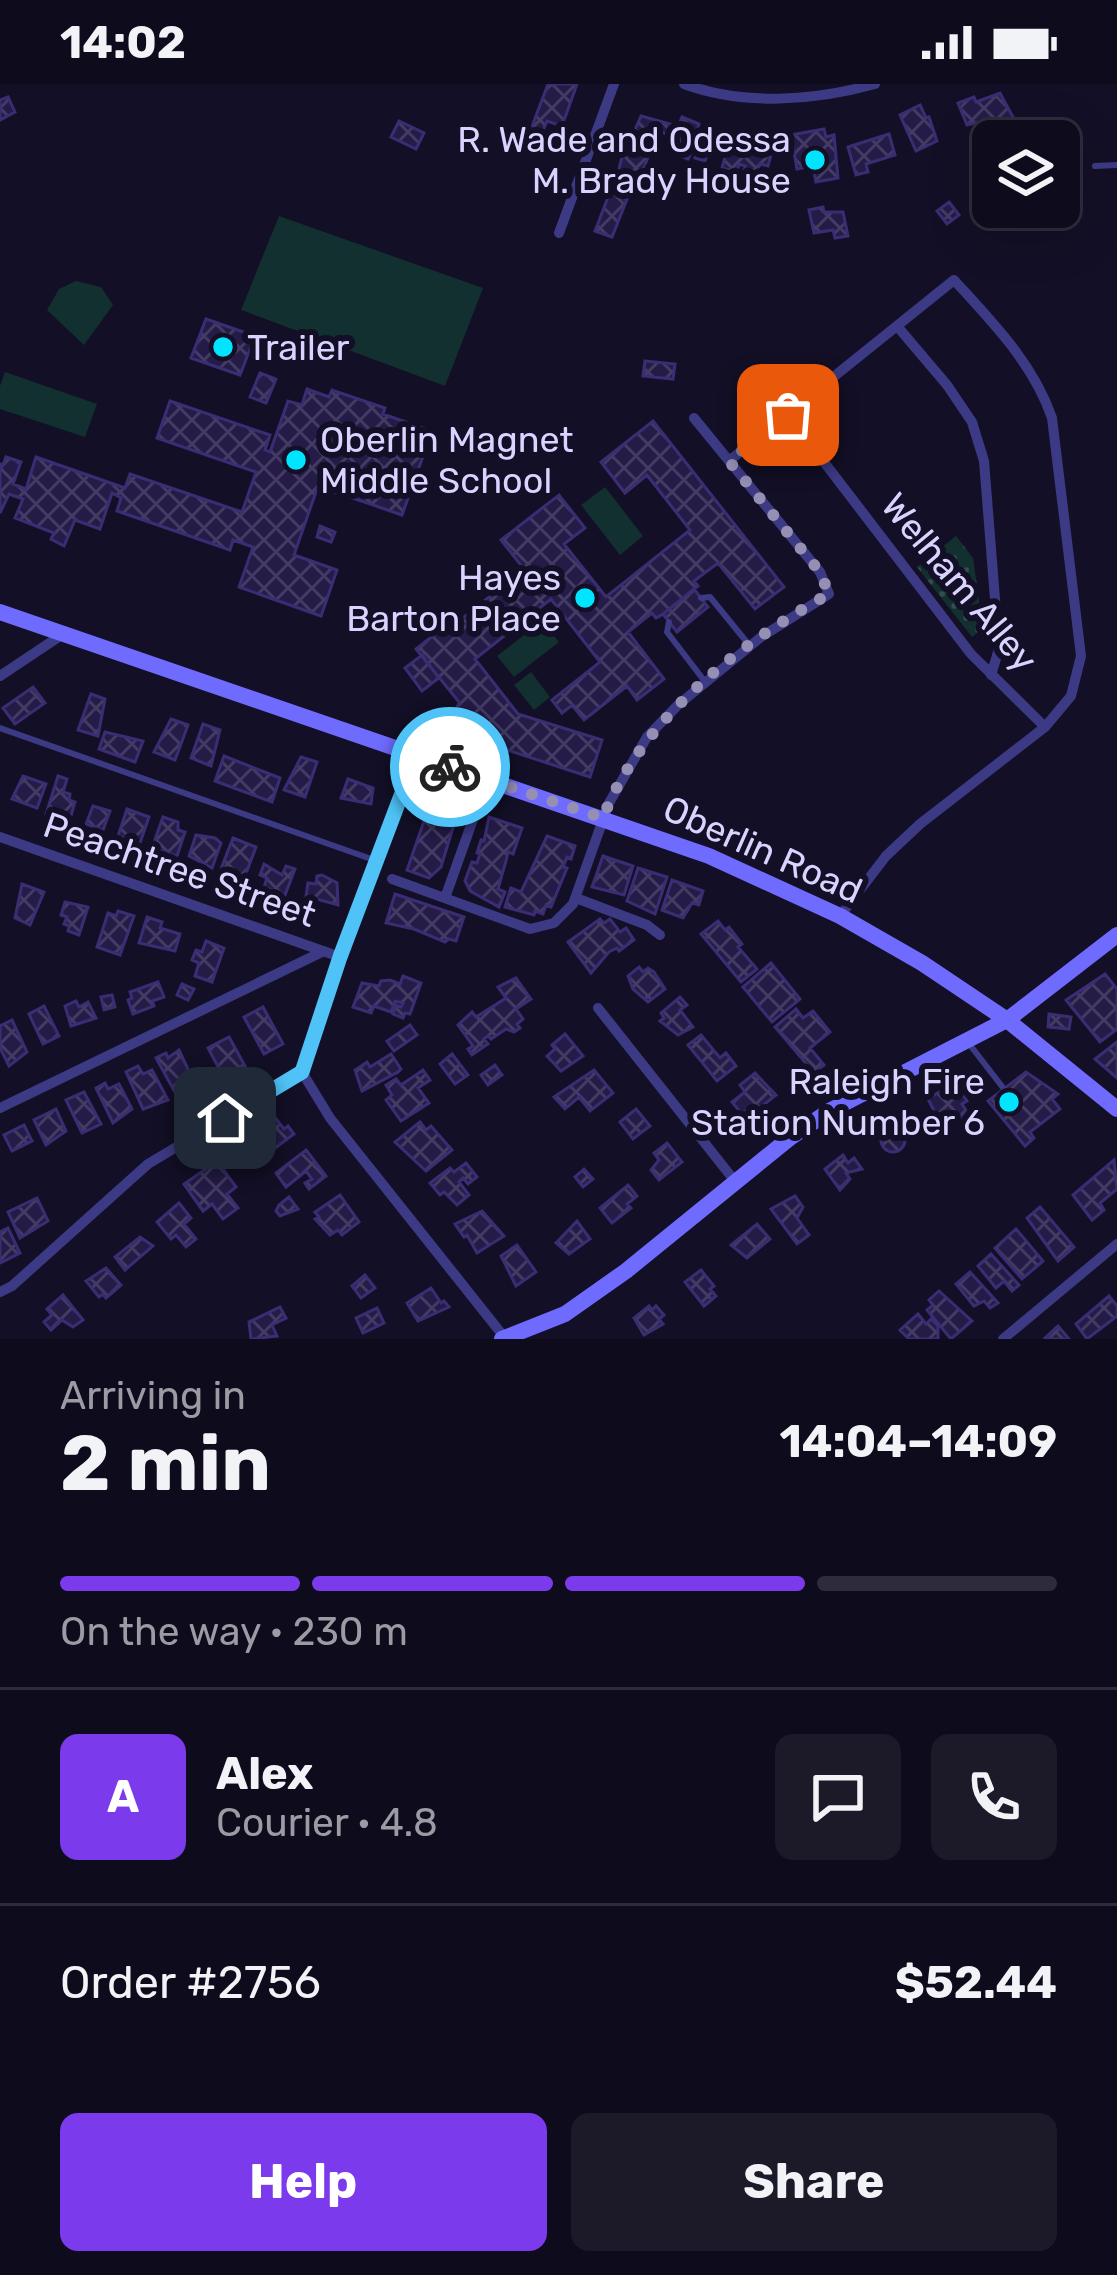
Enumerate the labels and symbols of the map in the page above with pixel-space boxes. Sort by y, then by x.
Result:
place label: R. Wade and Odessa M. Brady House [457,118,791,202]
marker: R. Wade and Odessa M. Brady House [802,147,828,173]
place label: Trailer [247,326,350,369]
marker: Trailer [210,334,236,360]
pin [737,364,839,466]
place label: Oberlin Magnet Middle School [320,418,574,502]
marker: Oberlin Magnet Middle School [283,447,309,473]
street label: Welham Alley [873,484,1047,680]
place label: Hayes Barton Place [346,556,561,640]
marker: Hayes Barton Place [572,585,598,611]
courier [390,707,510,827]
street label: Oberlin Road [657,786,869,912]
street label: Peachtree Street [38,803,322,936]
place label: Raleigh Fire Station Number 6 [691,1060,985,1144]
pin [174,1067,276,1169]
marker: Raleigh Fire Station Number 6 [996,1089,1022,1115]

